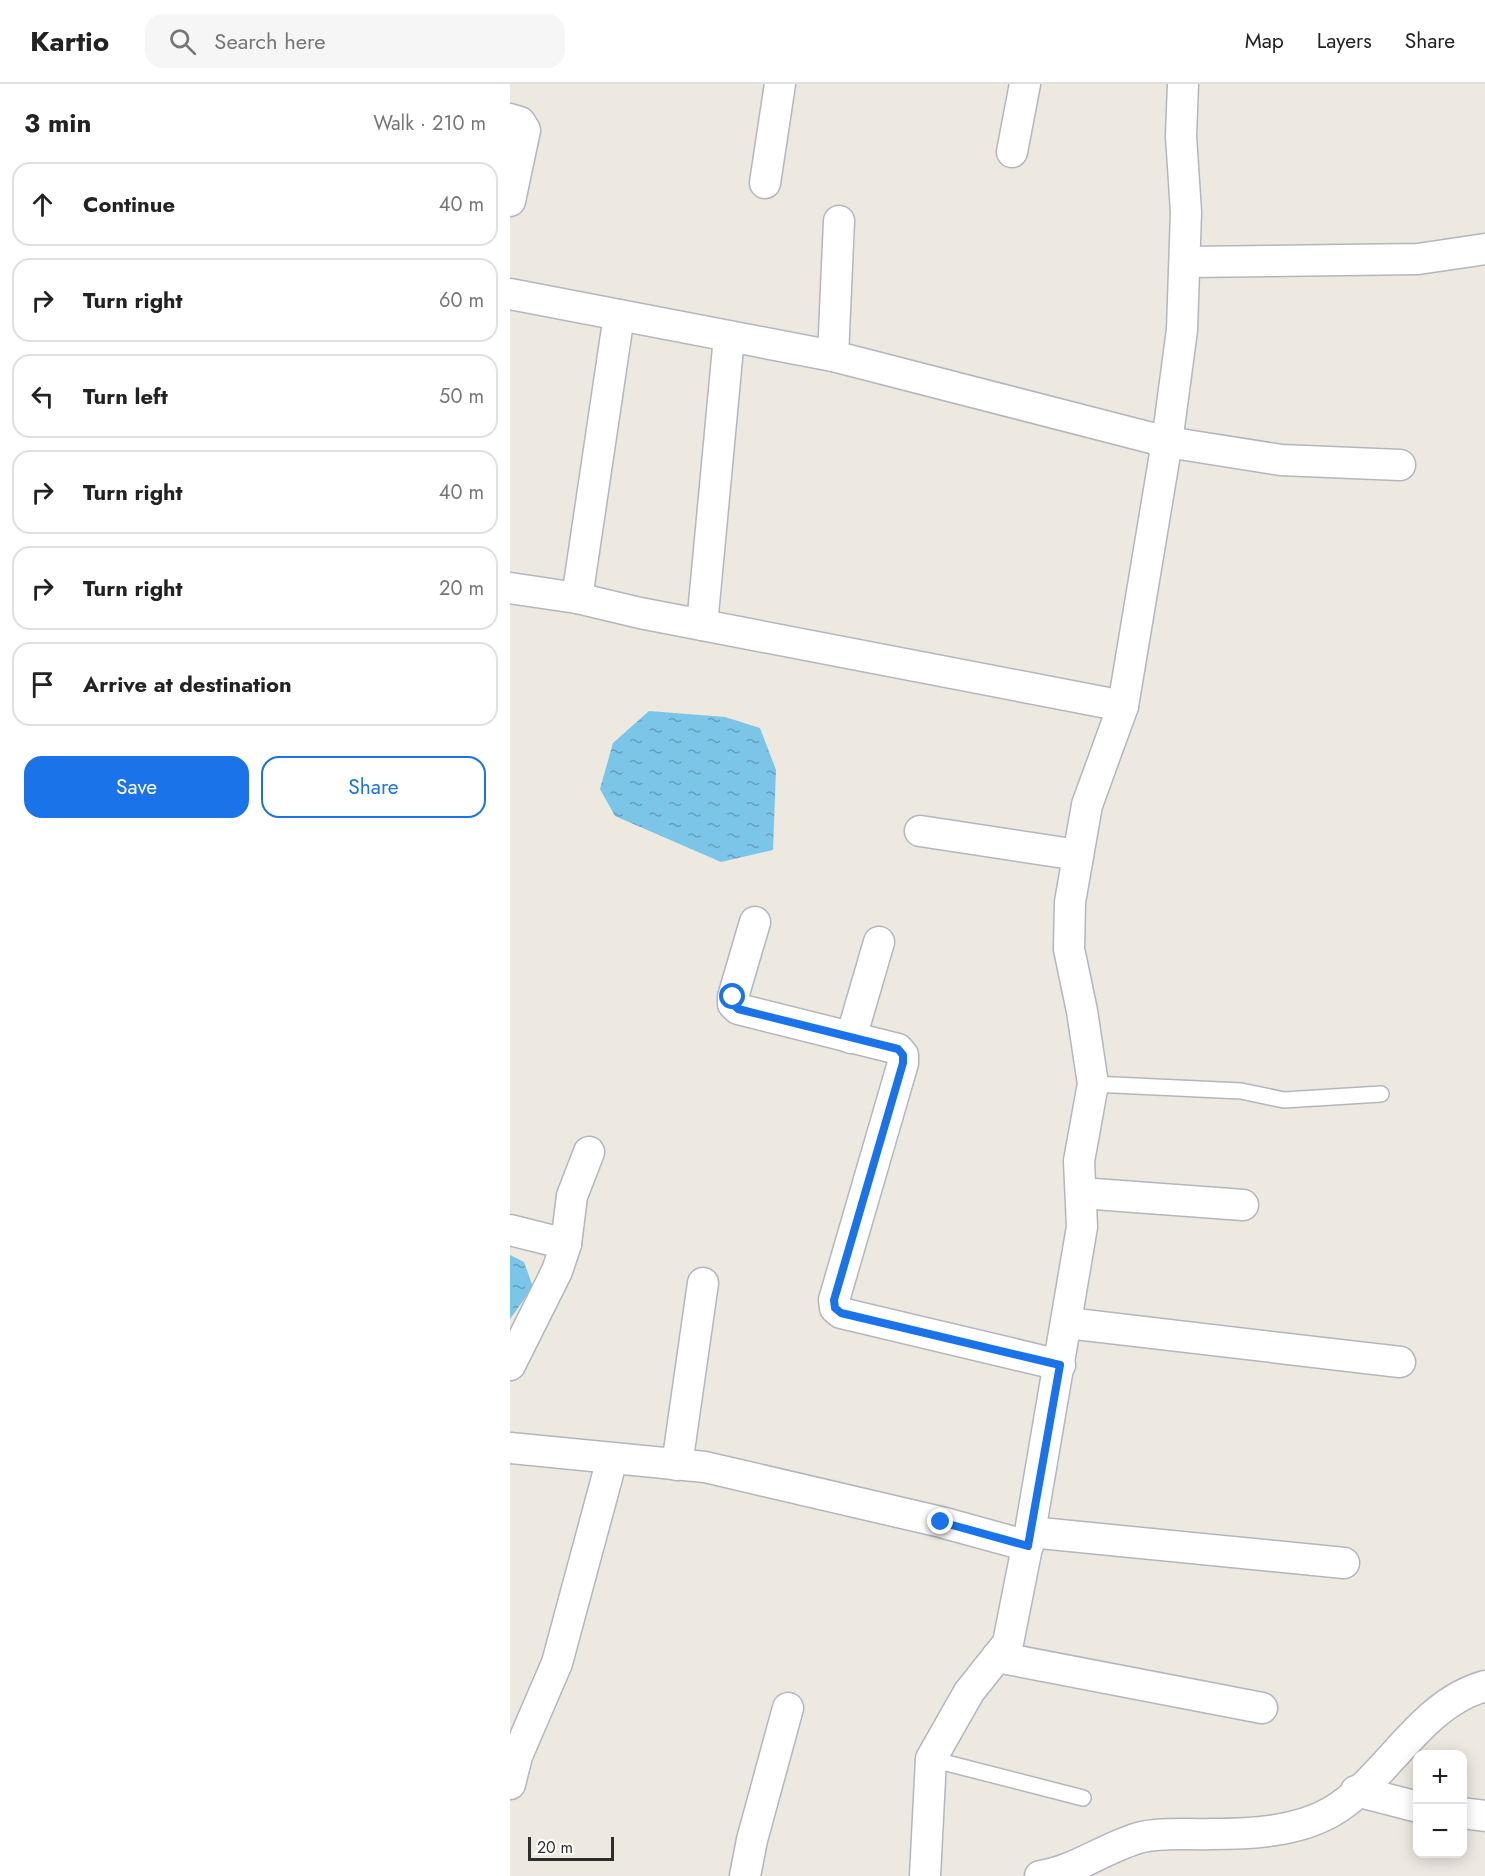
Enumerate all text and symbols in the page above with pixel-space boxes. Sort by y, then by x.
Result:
search box [145,14,565,68]
text: Kartio [30,21,109,62]
icon: search [166,25,199,58]
text: Search here [214,25,326,57]
text: Map [1245,26,1284,56]
text: Layers [1317,26,1372,56]
text: Share [1405,26,1455,56]
text: 3 min [24,104,91,142]
text: Walk · 210 m [373,109,486,138]
icon: ahead [26,188,59,221]
text: Continue [83,188,175,220]
text: 40 m [439,190,484,219]
icon: right [26,284,59,317]
text: Turn right [83,284,183,316]
text: 60 m [439,286,484,315]
icon: left [26,380,59,413]
text: Turn left [83,380,168,412]
text: 50 m [439,382,484,411]
icon: right [26,476,59,509]
text: Turn right [83,476,183,508]
text: 40 m [439,478,484,507]
icon: right [26,572,59,605]
text: Turn right [83,572,183,604]
text: 20 m [439,574,484,603]
icon: arrive [26,668,59,701]
text: Arrive at destination [83,668,292,700]
button: Save [24,756,249,818]
button: Share [261,756,486,818]
route start [719,983,745,1009]
route end [927,1508,953,1534]
map controls [1413,1750,1467,1858]
button: + [1413,1750,1467,1804]
button: − [1413,1804,1467,1858]
scale bar [528,1834,614,1862]
text: 20 m [537,1836,573,1859]

